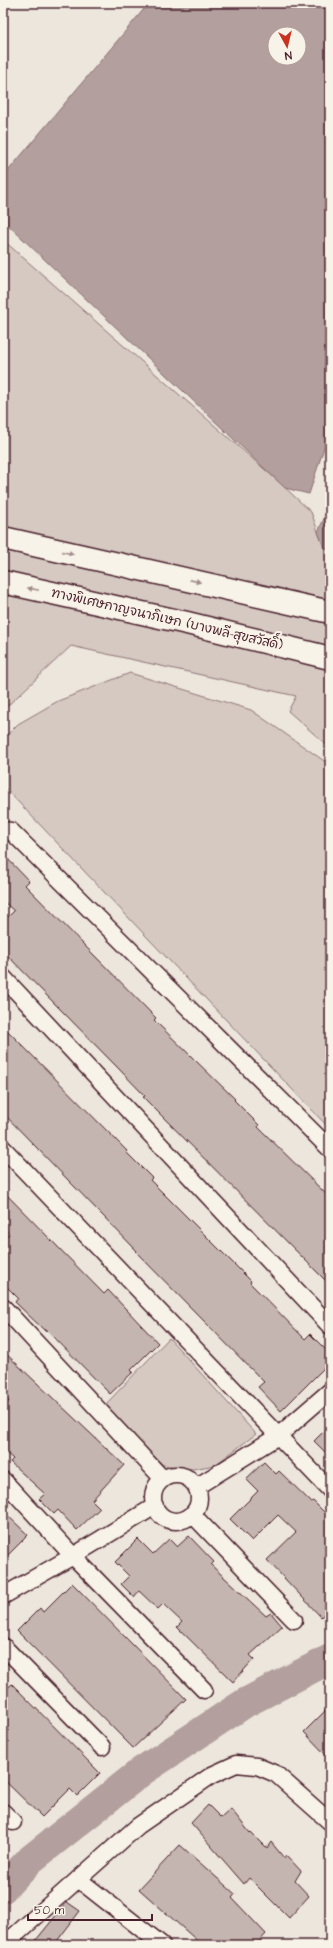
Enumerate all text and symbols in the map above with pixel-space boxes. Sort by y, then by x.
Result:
north arrow [267,26,307,66]
text: N [284,47,293,63]
one-way arrow [62,550,75,556]
one-way arrow [189,578,201,584]
street label: ทางพิเศษกาญจนาภิเษก (บางพลี-สุขสวัสดิ์) [49,580,286,655]
one-way arrow [27,585,39,591]
scale bar [28,1896,152,1922]
text: 50 m [34,1902,65,1919]

